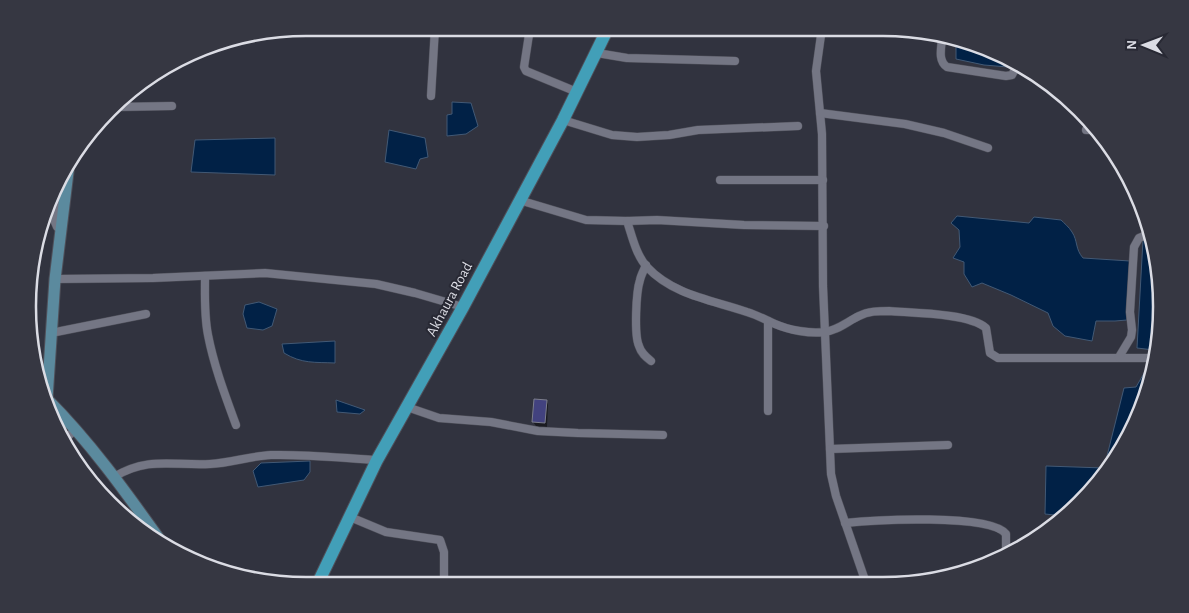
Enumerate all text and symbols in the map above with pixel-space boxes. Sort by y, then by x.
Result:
north arrow [1119,20,1169,70]
text: N [1125,40,1139,50]
street label: Akhaura Road [424,259,475,339]

